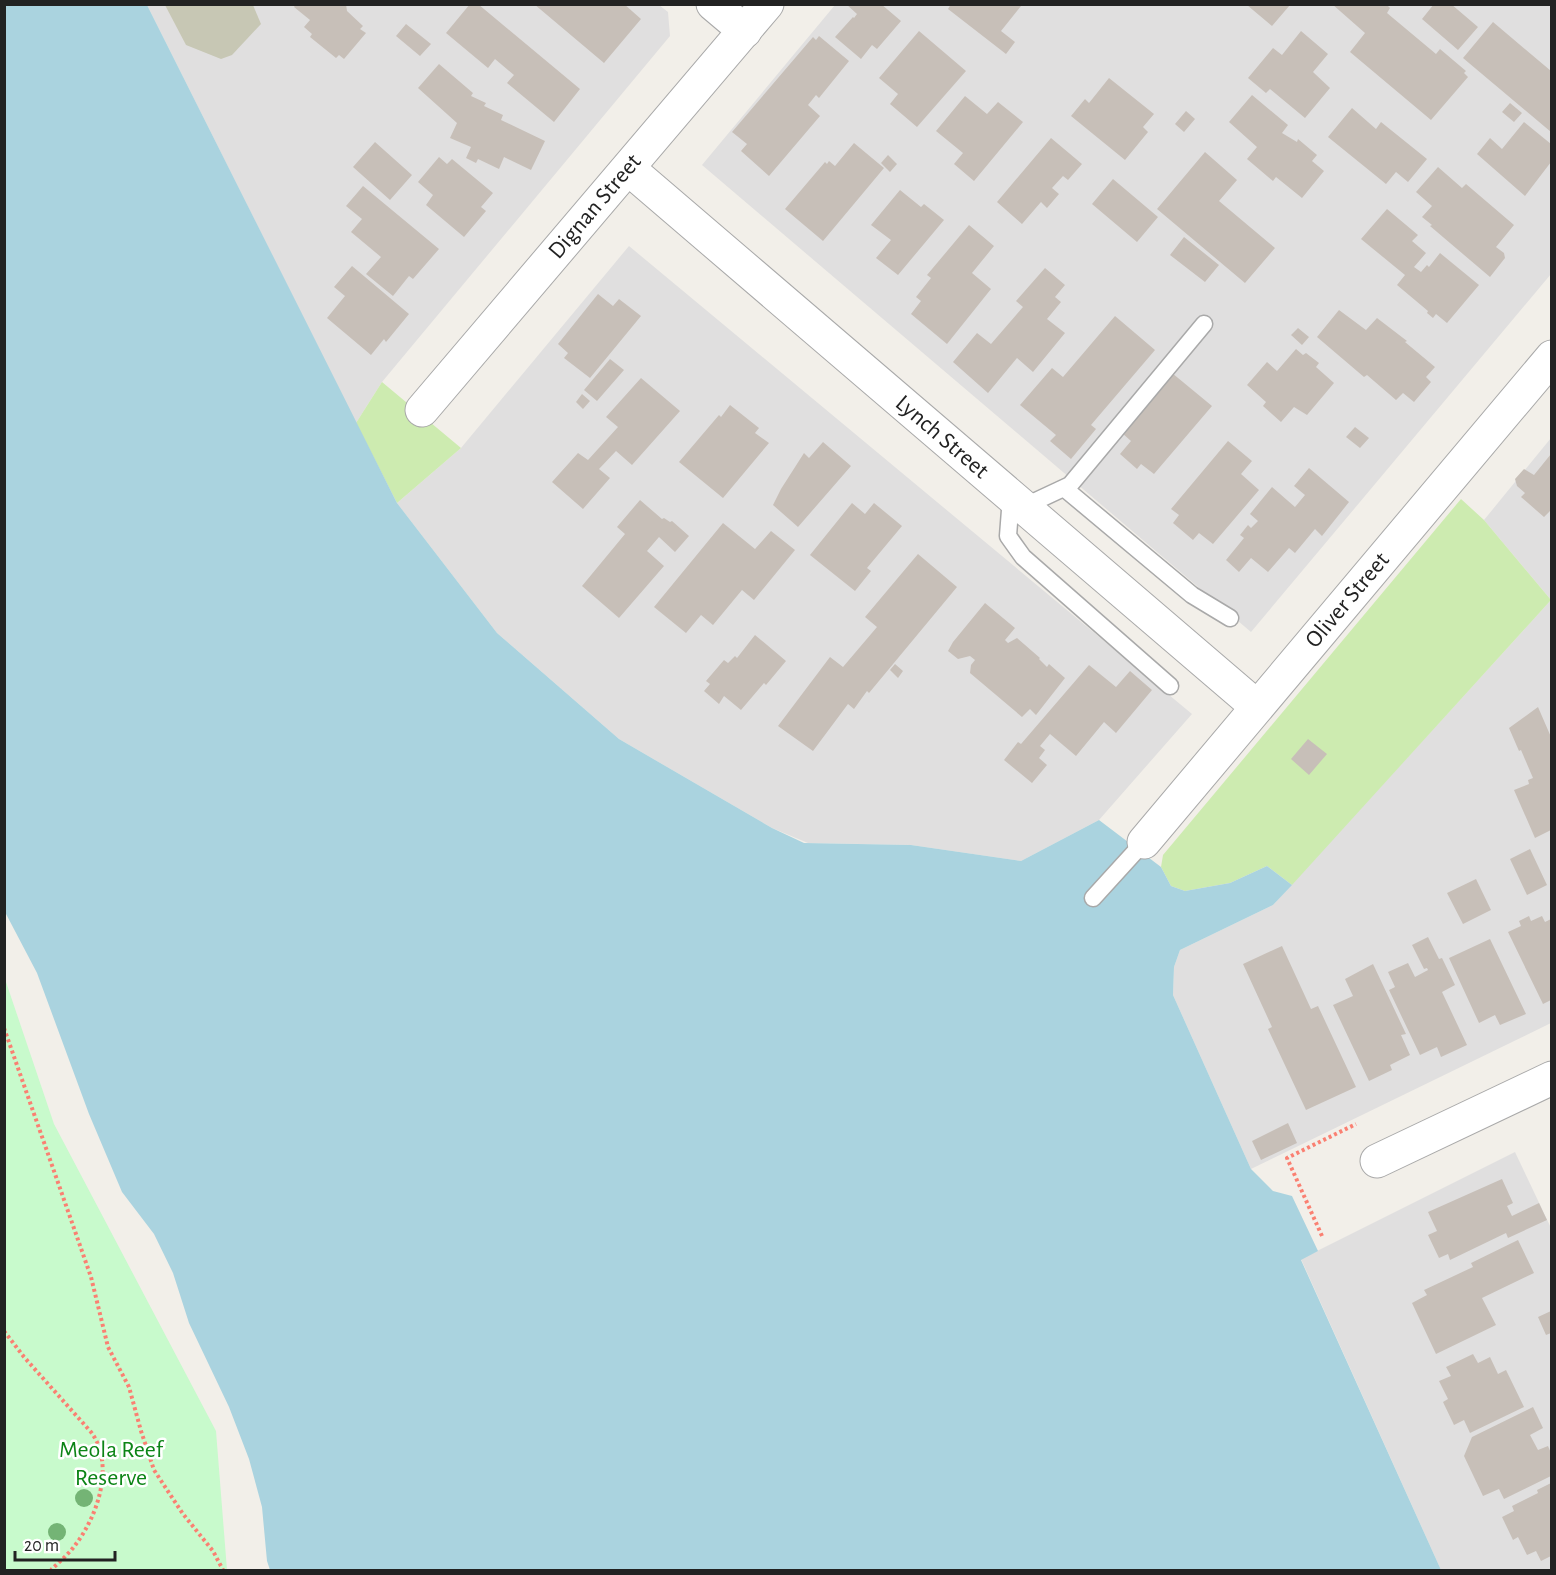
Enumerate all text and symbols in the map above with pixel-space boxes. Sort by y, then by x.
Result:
street label: Dignan Street [544,149,646,264]
street label: Lynch Street [891,391,993,484]
street label: Oliver Street [1301,548,1394,652]
park label: Meola Reef Reserve [59,1438,165,1490]
scale bar [15,1524,116,1562]
text: 20 m [24,1537,59,1555]

